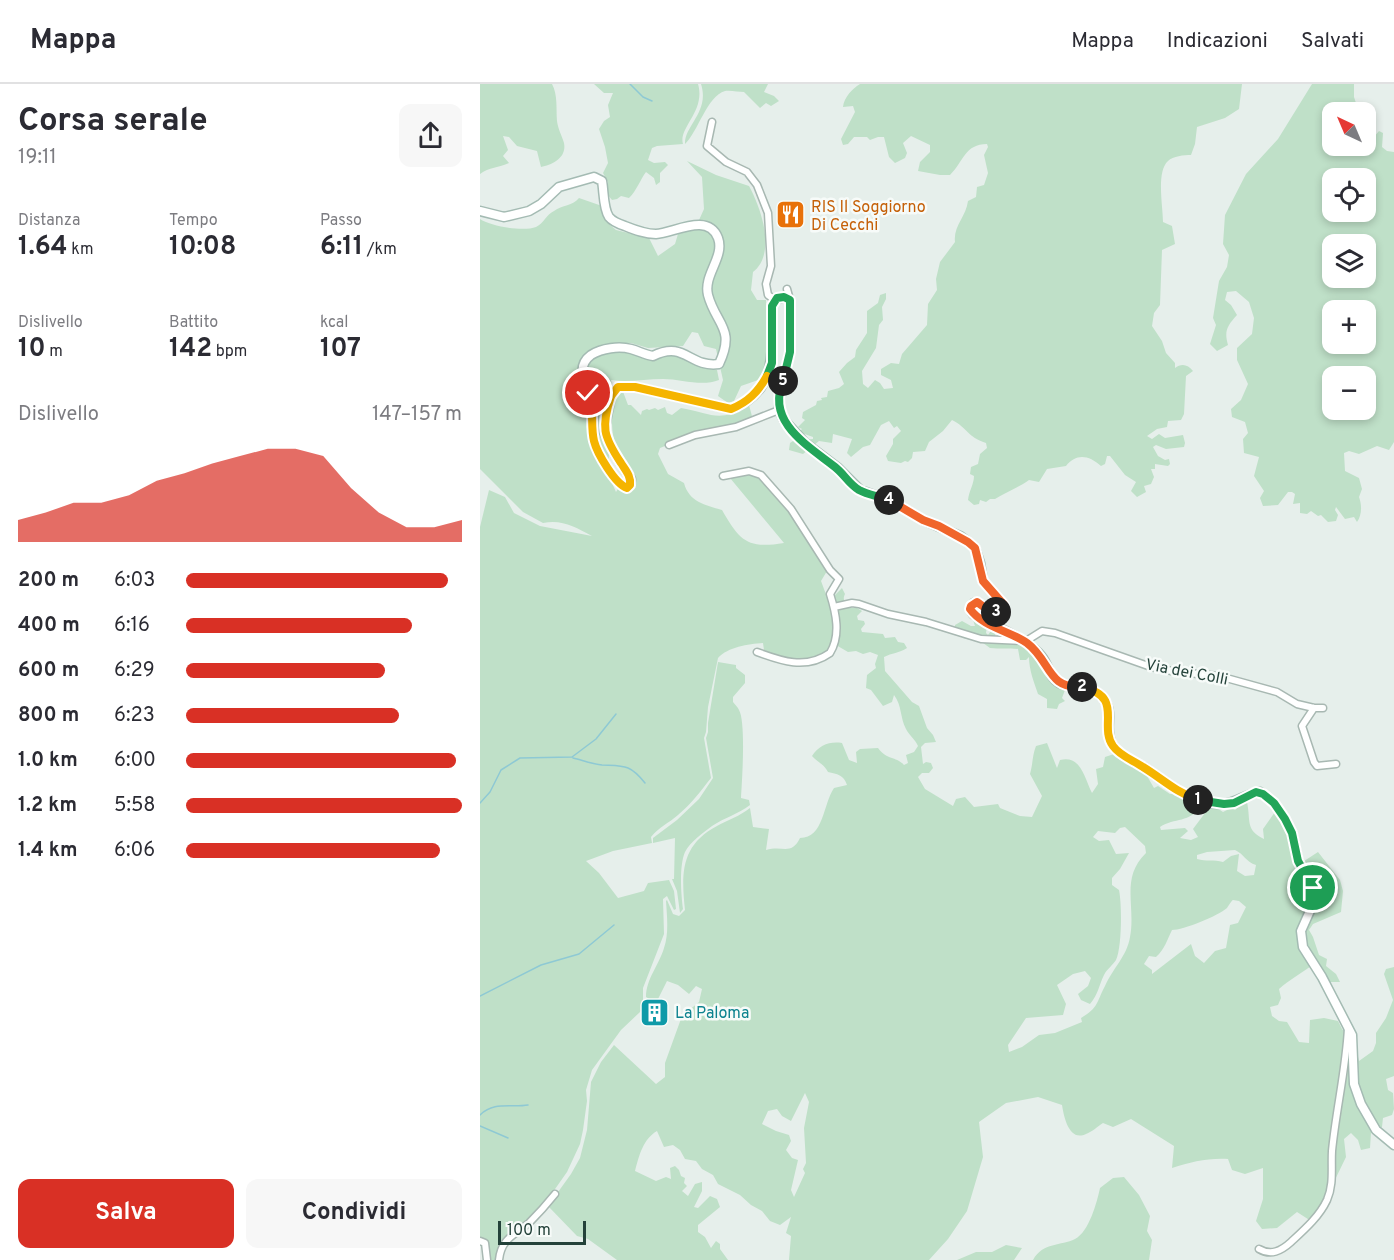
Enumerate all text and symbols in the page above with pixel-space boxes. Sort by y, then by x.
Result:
text: Mappa [30,23,116,59]
text: Mappa [1071,28,1134,55]
text: Indicazioni [1167,28,1268,55]
text: Salvati [1301,28,1364,55]
text: Corsa serale [18,101,208,143]
north arrow [1322,102,1376,156]
map controls [1322,102,1376,420]
button: share [399,104,462,167]
text: 19:11 [18,145,57,171]
button: locate [1322,168,1376,222]
place label: RIS Il Soggiorno Di Cecchi [811,198,926,236]
restaurant icon: RIS Il Soggiorno Di Cecchi [774,199,806,231]
text: Distanza [18,211,80,231]
text: Tempo [169,211,218,231]
text: Passo [320,211,362,231]
text: 1.64 [18,231,68,264]
text: 10:08 [169,231,236,264]
text: 6:11 [320,231,363,264]
button: layers [1322,234,1376,288]
text: km [68,240,93,260]
text: /km [363,240,397,260]
button: + [1322,300,1376,354]
text: Dislivello [18,313,83,333]
text: Battito [169,313,218,333]
text: kcal [320,313,348,333]
text: 10 [18,333,46,366]
text: 142 [169,333,212,366]
text: 107 [320,333,361,366]
text: m [46,342,63,362]
text: bpm [212,342,247,362]
pin: 5 [768,366,798,396]
button: − [1322,366,1376,420]
pin [562,367,613,418]
text: 5 [778,371,788,391]
icon: check [571,376,604,409]
text: Dislivello [18,402,99,428]
text: 147–157 m [372,402,462,428]
pin: 4 [874,485,904,515]
text: 4 [884,490,894,510]
text: 200 m [18,568,79,594]
text: 6:03 [114,568,155,594]
pin: 3 [981,597,1011,627]
text: 3 [991,602,1001,622]
text: 400 m [18,613,80,639]
text: 6:16 [114,613,150,639]
street label: Via dei Colli [1144,655,1230,691]
text: 600 m [18,658,79,684]
text: 6:29 [114,658,155,684]
pin: 2 [1067,672,1097,702]
text: 2 [1077,677,1087,697]
text: 800 m [18,703,79,729]
text: 6:23 [114,703,155,729]
text: 1.0 km [18,748,78,774]
text: 6:00 [114,748,156,774]
pin: 1 [1183,785,1213,815]
text: 1 [1195,790,1201,810]
text: 1.2 km [18,793,77,819]
text: 5:58 [114,793,156,819]
text: 1.4 km [18,838,78,864]
text: 6:06 [114,838,155,864]
pin [1287,862,1338,913]
icon: arrive [1296,871,1329,904]
building icon: La Paloma [638,996,670,1028]
place label: La Paloma [675,1004,749,1024]
button: Salva [18,1179,234,1248]
button: Condividi [246,1179,462,1248]
scale bar [498,1218,586,1246]
text: 100 m [507,1221,551,1241]

